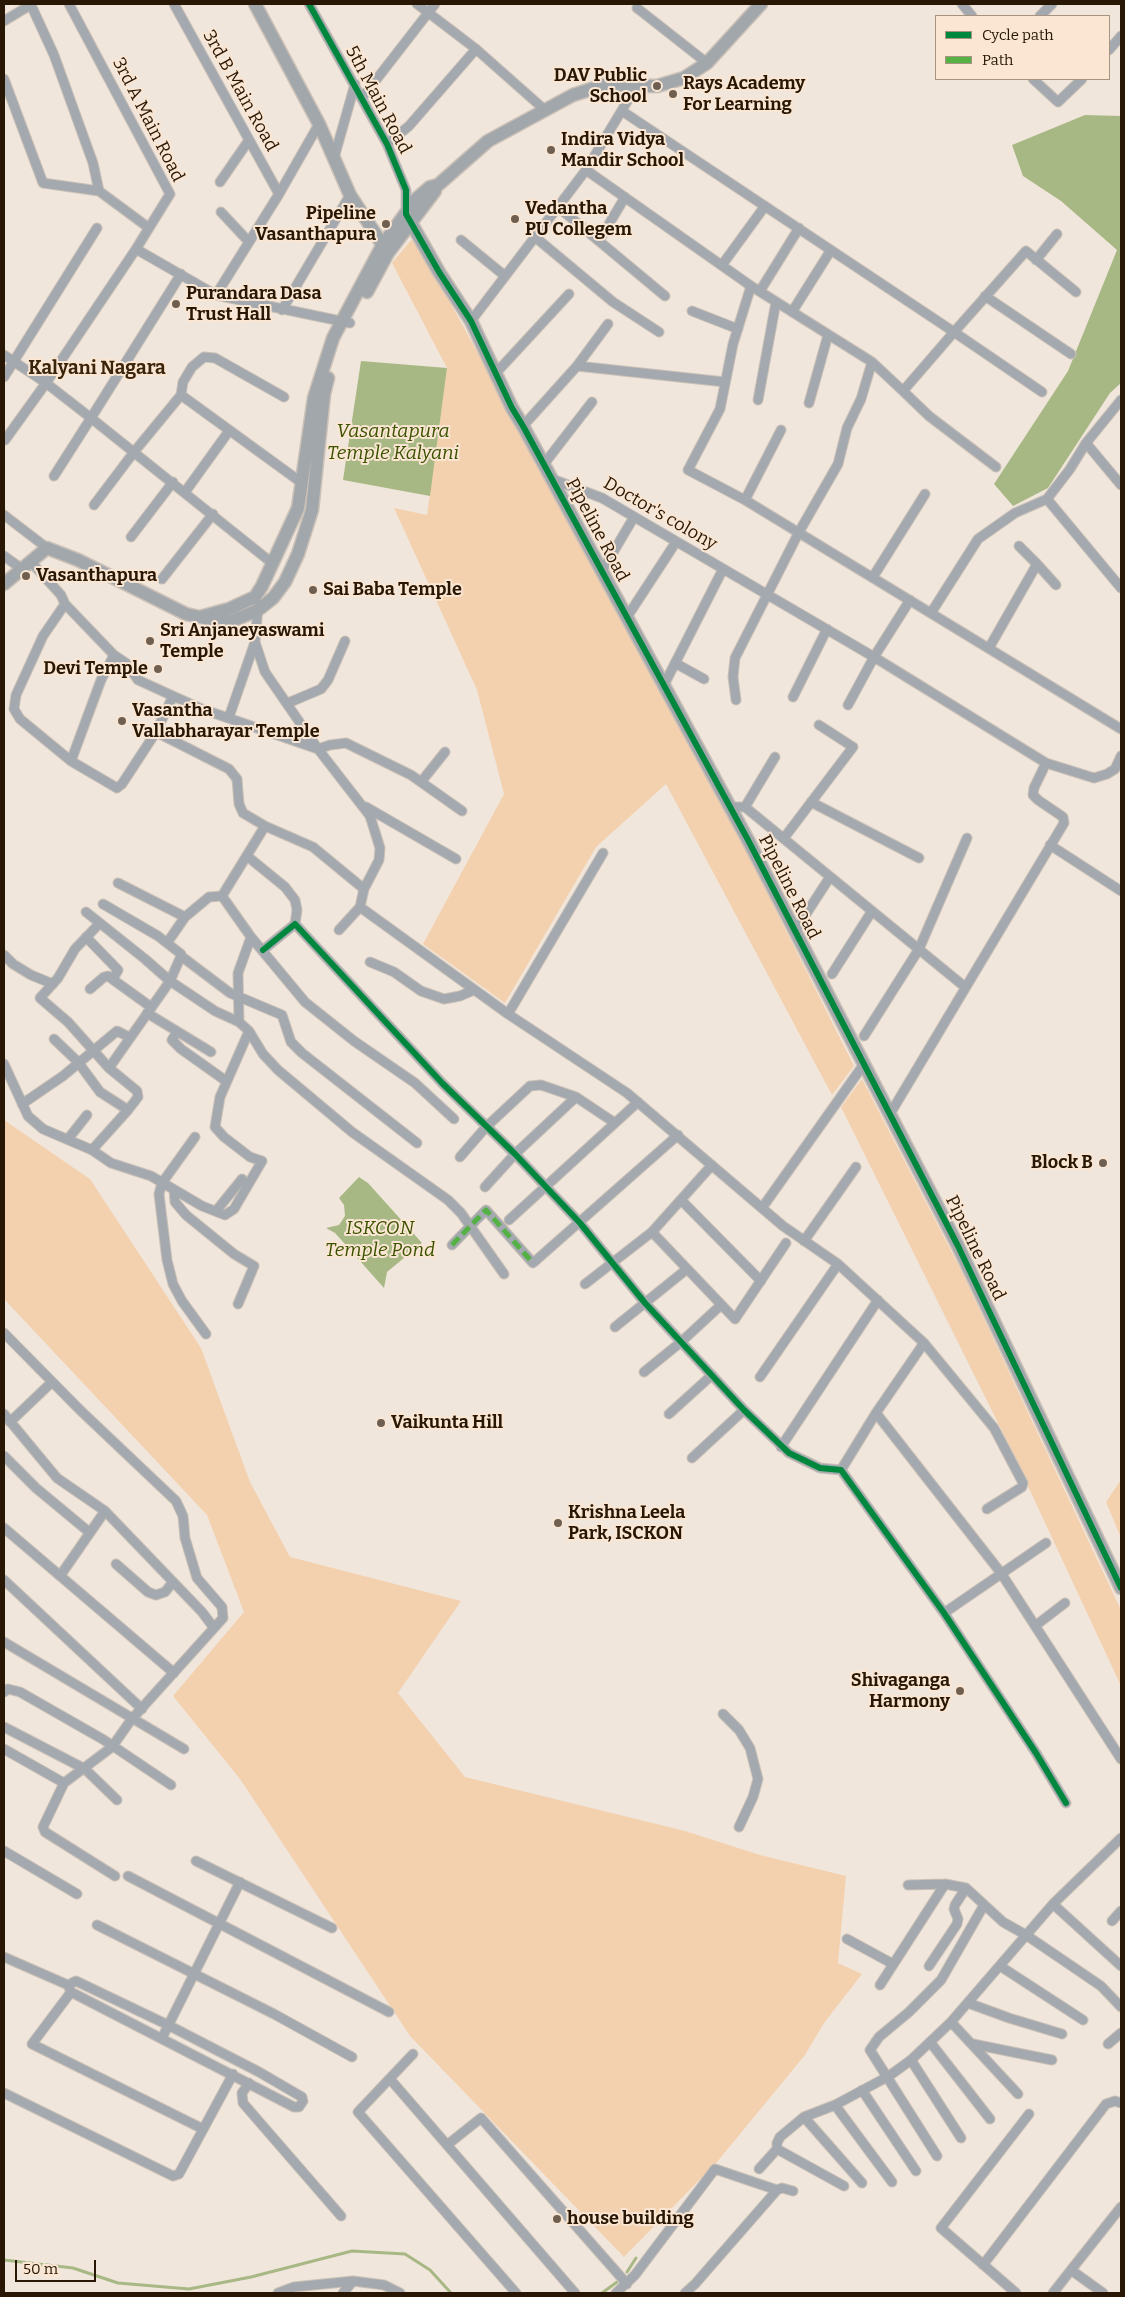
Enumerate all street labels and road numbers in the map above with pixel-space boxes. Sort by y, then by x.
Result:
street label: 3rd B Main Road [198,27,282,155]
street label: 5th Main Road [341,42,415,158]
street label: 3rd A Main Road [107,54,189,186]
street label: Doctor's colony [599,473,721,555]
street label: Pipeline Road [561,475,633,585]
street label: Pipeline Road [753,831,825,943]
street label: Pipeline Road [940,1192,1010,1304]

